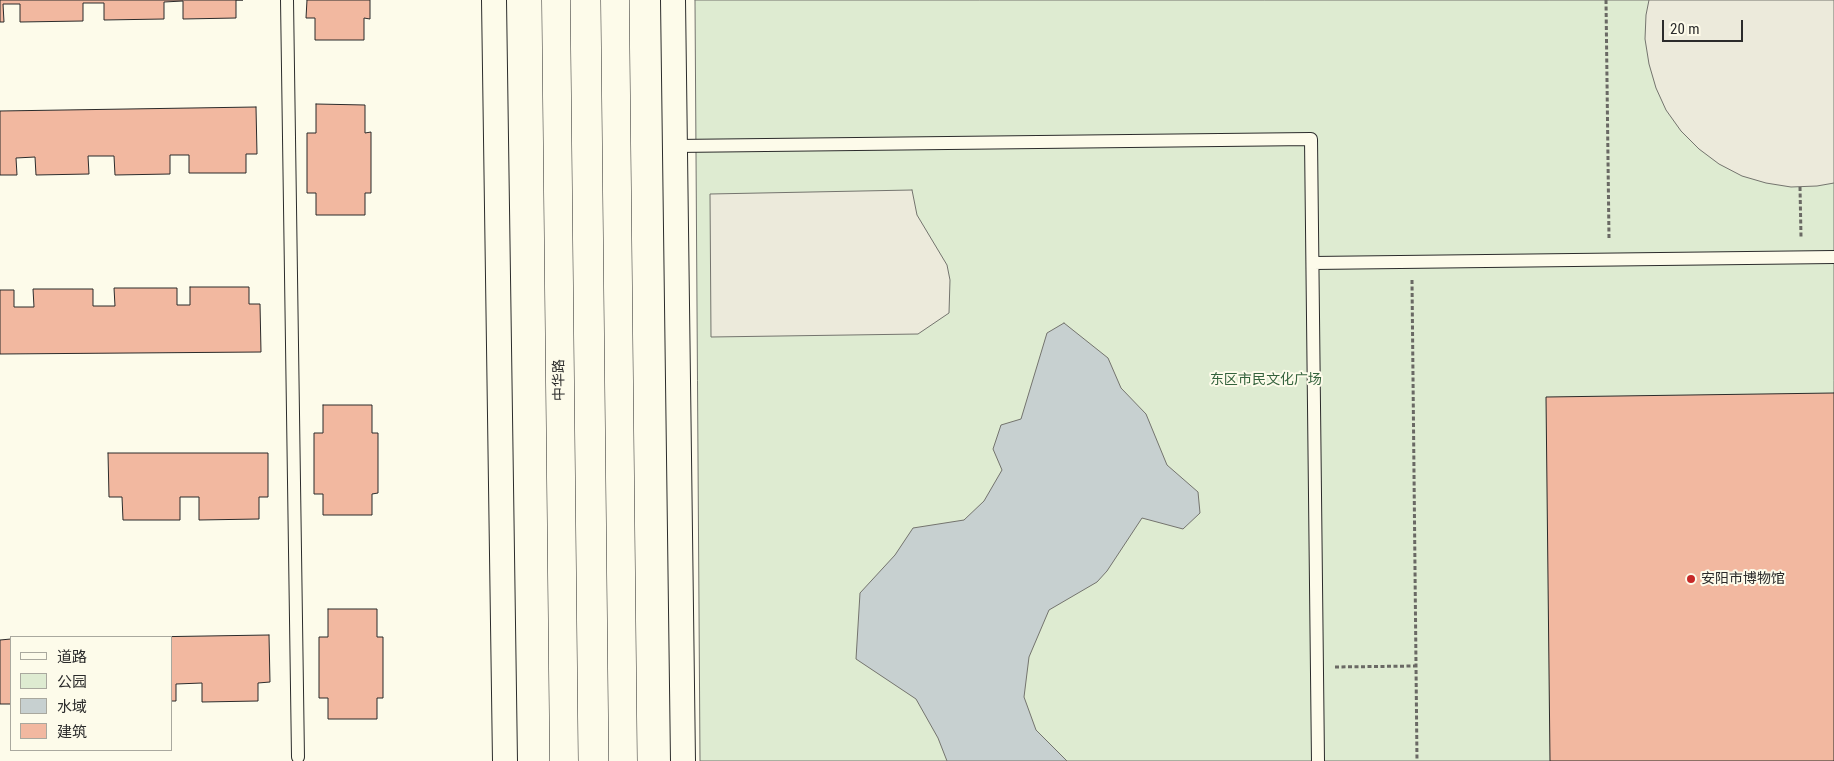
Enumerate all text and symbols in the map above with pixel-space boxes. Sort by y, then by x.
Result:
scale bar [1664,10,1745,42]
text: 20 m [1670,20,1700,38]
street label: 中华路 [551,359,569,401]
park label: 东区市民文化广场 [1210,372,1322,388]
place label: 安阳市博物馆 [1701,571,1785,587]
marker: 安阳市博物馆 [1685,573,1697,585]
legend [10,636,172,751]
text: 道路 [57,648,87,666]
text: 公园 [57,673,87,691]
text: 水域 [57,698,87,716]
text: 建筑 [57,723,87,741]

